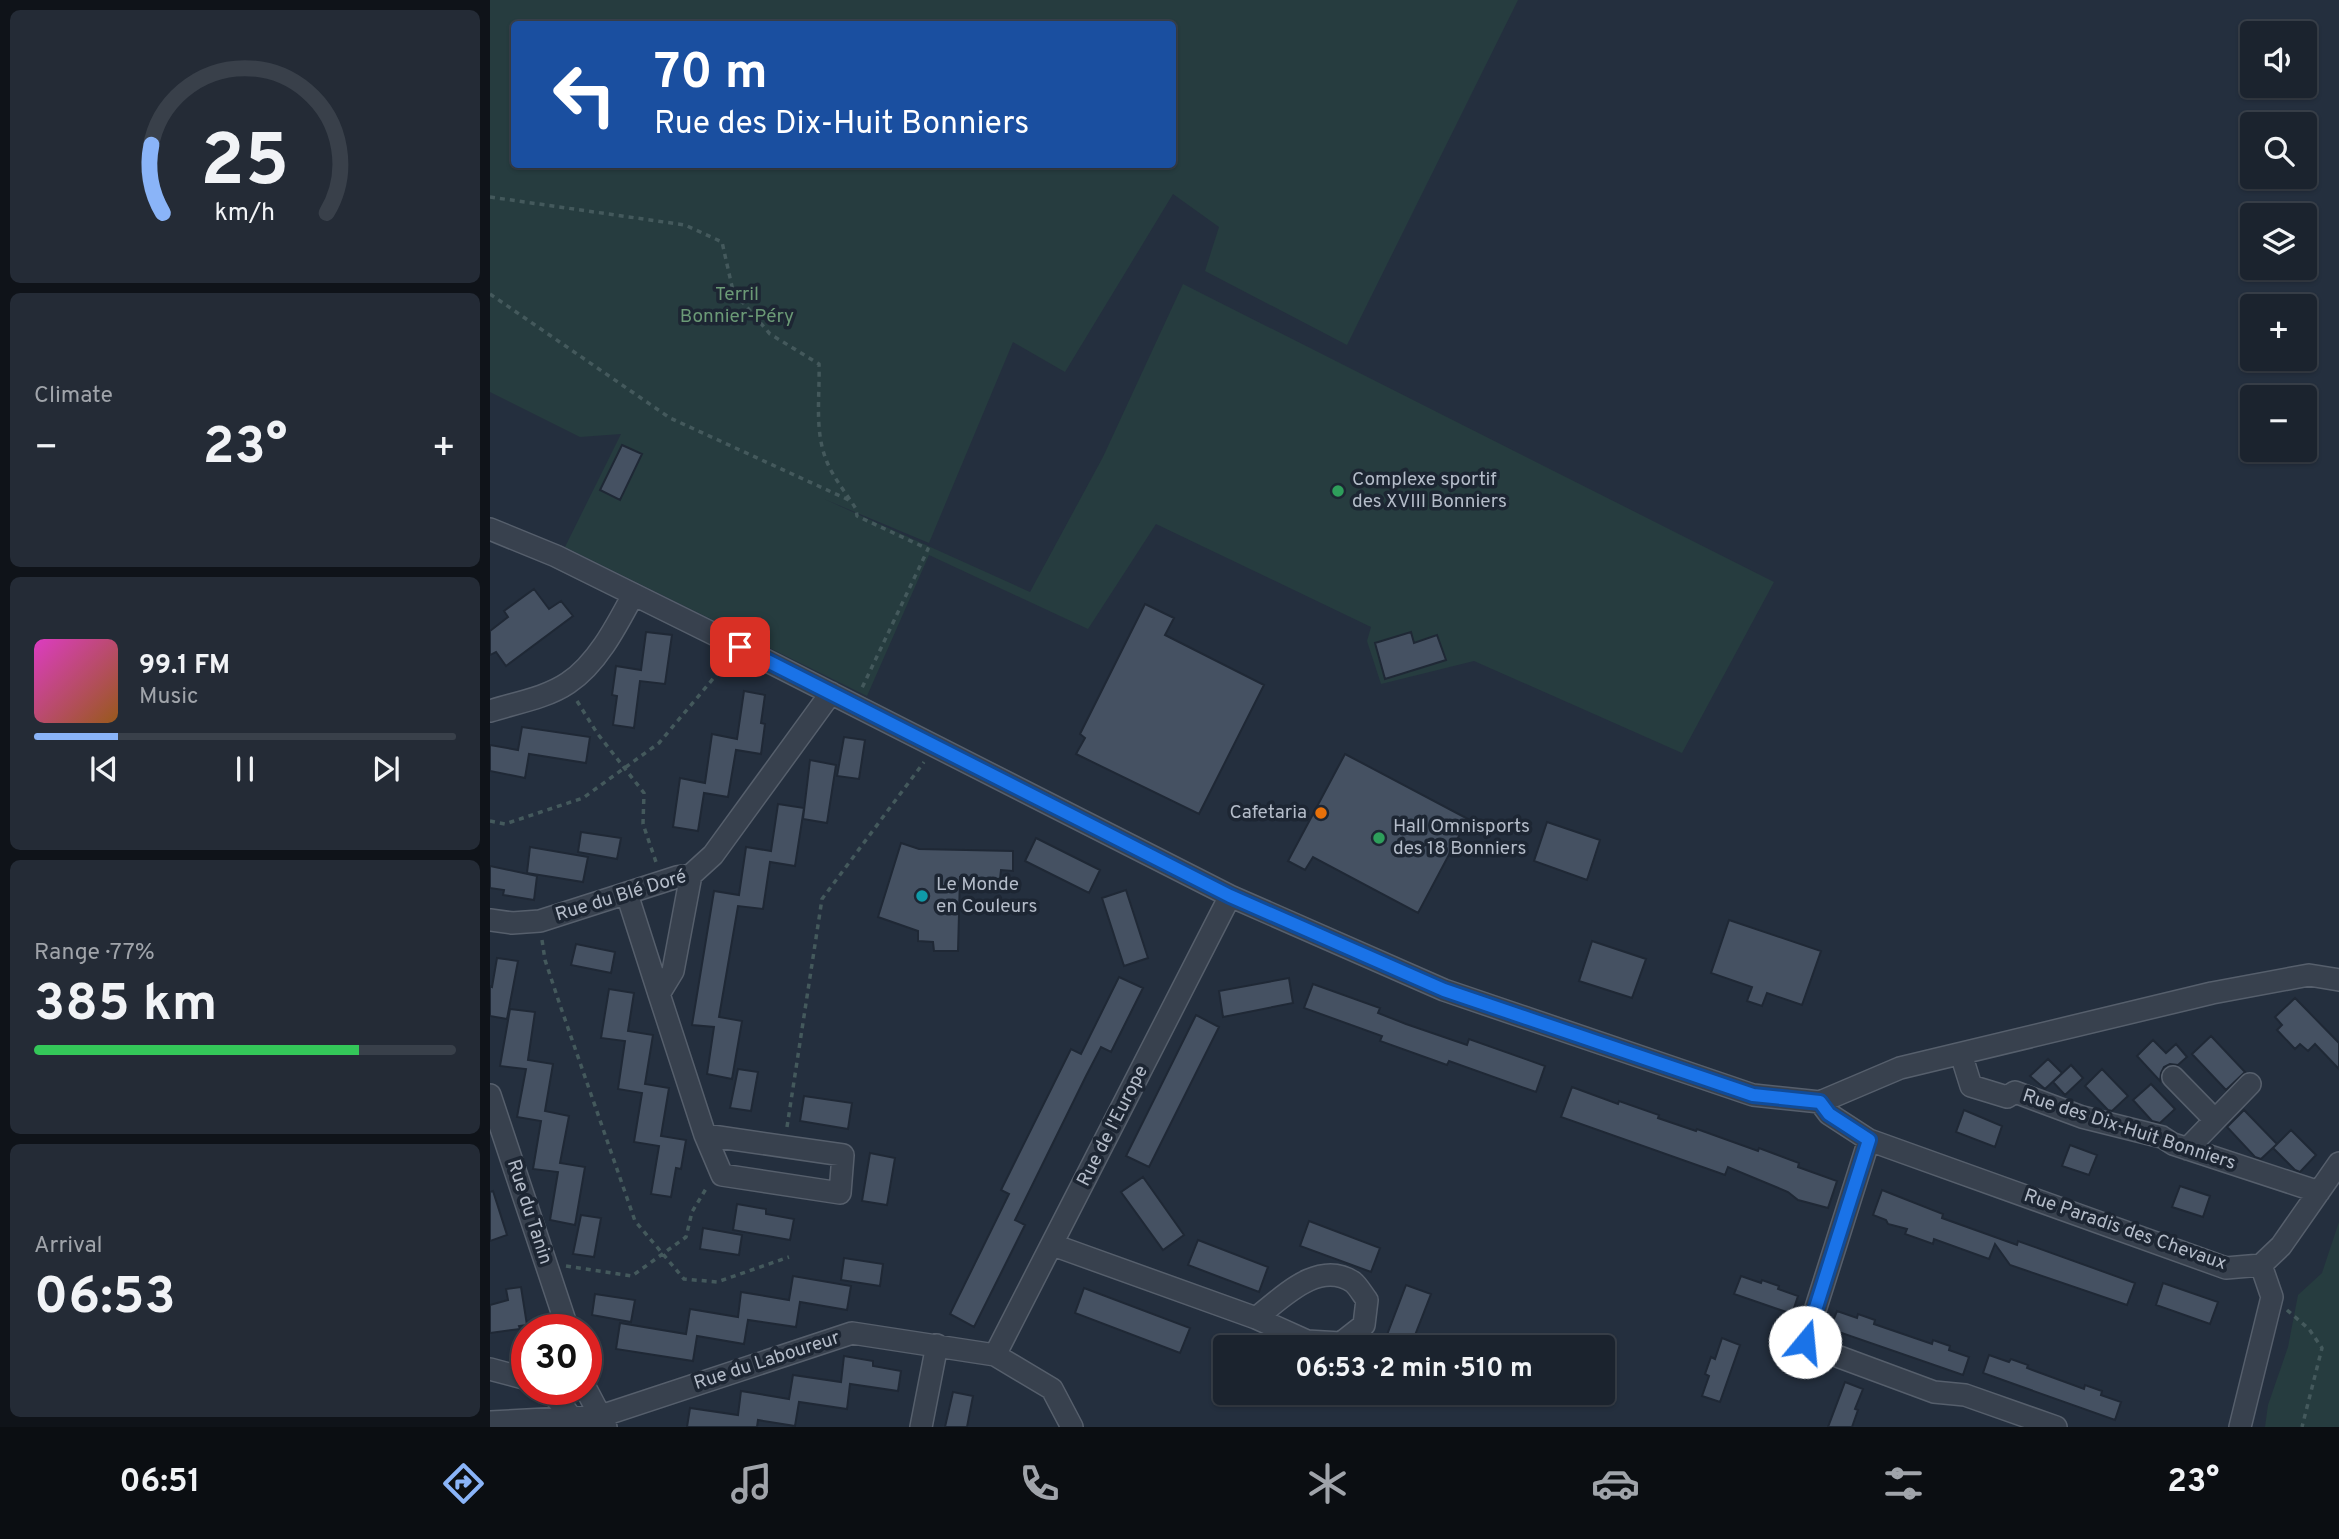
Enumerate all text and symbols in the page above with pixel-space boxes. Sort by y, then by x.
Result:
map controls [2240,21,2317,462]
button: sound [2240,21,2317,98]
text: 70 m [654,44,768,106]
icon: left [539,49,630,140]
text: Rue des Dix-Huit Bonniers [654,105,1029,145]
button: search [2240,112,2317,189]
text: 25 [201,119,290,211]
text: km/h [215,198,275,230]
button: layers [2240,203,2317,280]
park label: Terril Bonnier-Péry [680,283,794,329]
button: + [2240,294,2317,371]
text: Climate [34,382,113,411]
button: − [2240,385,2317,462]
text: 23° [203,416,287,482]
text: − [34,425,59,474]
text: + [431,425,456,474]
place label: Complexe sportif des XVIII Bonniers [1352,468,1507,514]
marker: Complexe sportif des XVIII Bonniers [1330,483,1346,499]
pin [710,617,770,677]
icon: arrive [721,628,759,666]
text: 99.1 FM [139,650,230,683]
text: Music [139,683,199,712]
icon: previous [85,750,123,788]
icon: pause [226,750,264,788]
icon: next [367,750,405,788]
place label: Cafetaria [1229,801,1307,825]
marker: Cafetaria [1313,805,1329,821]
place label: Hall Omnisports des 18 Bonniers [1393,815,1530,861]
marker: Hall Omnisports des 18 Bonniers [1371,830,1387,846]
street label: Rue du Blé Doré [552,865,690,927]
place label: Le Monde en Couleurs [936,873,1037,919]
marker: Le Monde en Couleurs [914,888,930,904]
text: Range · 77% [34,939,155,968]
text: 385 km [34,973,217,1039]
street label: Rue de l'Europe [1072,1061,1154,1191]
street label: Rue des Dix-Huit Bonniers [2019,1084,2239,1176]
street label: Rue du Tanin [501,1156,557,1268]
street label: Rue Paradis des Chevaux [2020,1184,2230,1276]
text: Arrival [34,1232,103,1261]
text: 06:53 [34,1266,176,1332]
position arrow [1768,1305,1842,1379]
speed limit sign: 30 [511,1314,602,1405]
street label: Rue du Laboureur [691,1326,844,1396]
text: 06:53 · 2 min · 510 m [1295,1353,1533,1386]
icon: directions [439,1459,488,1508]
icon: music [727,1459,776,1508]
icon: phone [1015,1459,1064,1508]
icon: climate [1303,1459,1352,1508]
icon: car [1591,1459,1640,1508]
icon: filters [1879,1459,1928,1508]
text: 06:51 [120,1463,200,1503]
text: 23° [2167,1463,2219,1503]

